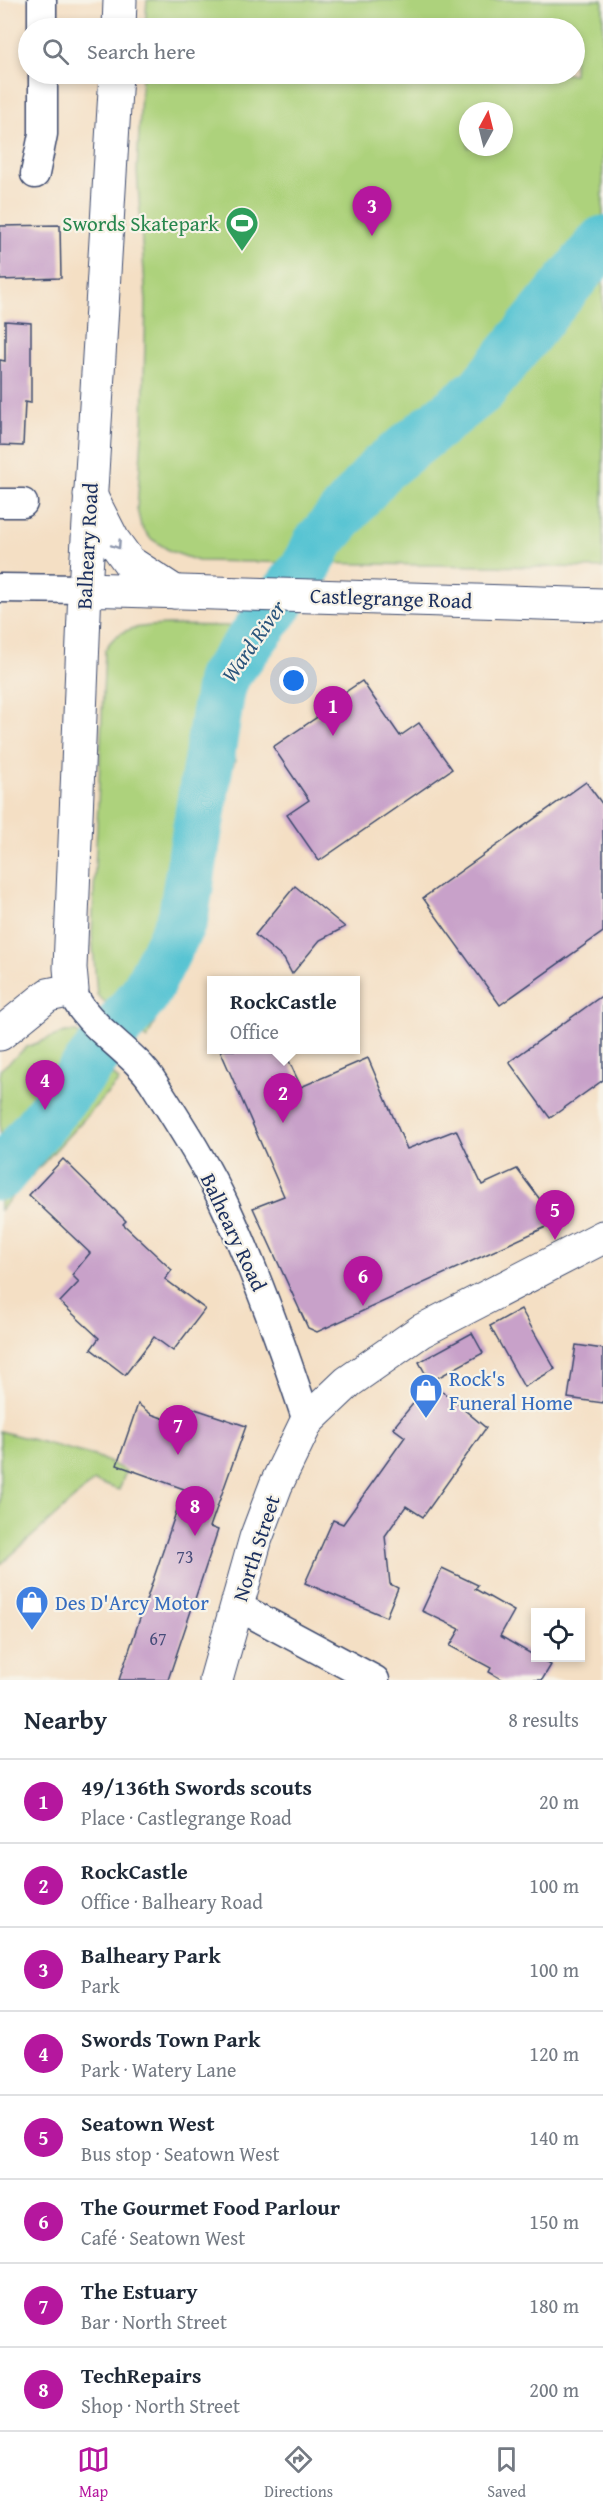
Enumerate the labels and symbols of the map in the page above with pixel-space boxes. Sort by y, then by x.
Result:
north arrow [459,102,513,156]
pin: 3 [352,186,392,236]
sports icon: Swords Skatepark [224,205,260,252]
place label: Swords Skatepark [62,208,219,239]
street label: Balheary Road [68,481,106,610]
one-way arrow [110,538,121,549]
street label: Castlegrange Road [309,580,473,616]
water label: Ward River [213,593,293,689]
your location [279,666,308,695]
pin: 1 [314,686,352,736]
pin: 4 [26,1060,64,1110]
pin: 2 [264,1074,302,1123]
street label: Balheary Road [193,1168,275,1297]
pin: 5 [536,1190,574,1240]
pin: 6 [344,1256,382,1306]
place label: Rock's Funeral Home [449,1363,573,1418]
shop icon: Rock's Funeral Home [408,1372,444,1419]
pin: 7 [158,1406,198,1455]
pin: 8 [176,1486,214,1536]
street label: North Street [224,1490,288,1605]
house number: 73 [176,1543,194,1570]
shop icon: Des D'Arcy Motor [14,1584,50,1631]
place label: Des D'Arcy Motor [55,1587,209,1618]
house number: 67 [149,1625,167,1652]

